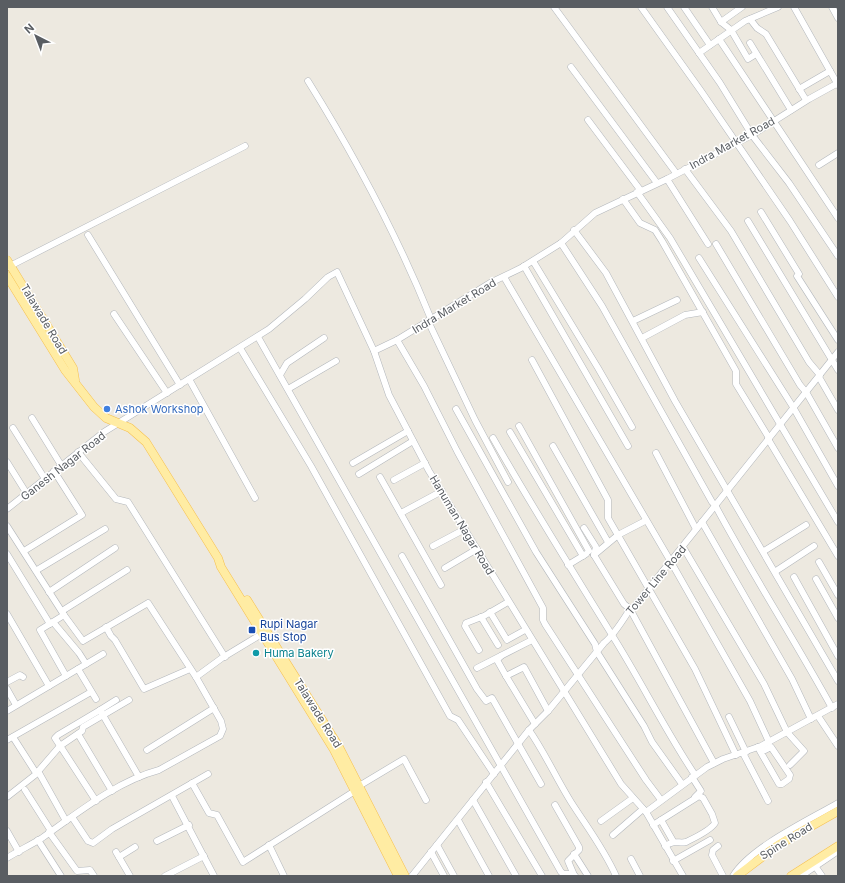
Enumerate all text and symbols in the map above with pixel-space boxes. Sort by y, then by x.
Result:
north arrow [16,16,56,56]
text: N [22,21,37,37]
street label: Indra Market Road [687,114,777,172]
street label: Indra Market Road [409,275,499,337]
street label: Talawade Road [18,281,70,357]
place label: Ashok Workshop [115,402,204,416]
marker: Ashok Workshop [102,404,112,414]
street label: Ganesh Nagar Road [18,429,108,503]
street label: Hanuman Nagar Road [427,473,497,577]
street label: Tower Line Road [623,542,689,618]
place label: Rupi Nagar Bus Stop [260,617,318,644]
marker: Rupi Nagar Bus Stop [247,625,257,635]
place label: Huma Bakery [264,646,334,660]
marker: Huma Bakery [251,648,261,658]
street label: Talawade Road [291,676,345,750]
street label: Spine Road [757,819,815,863]

